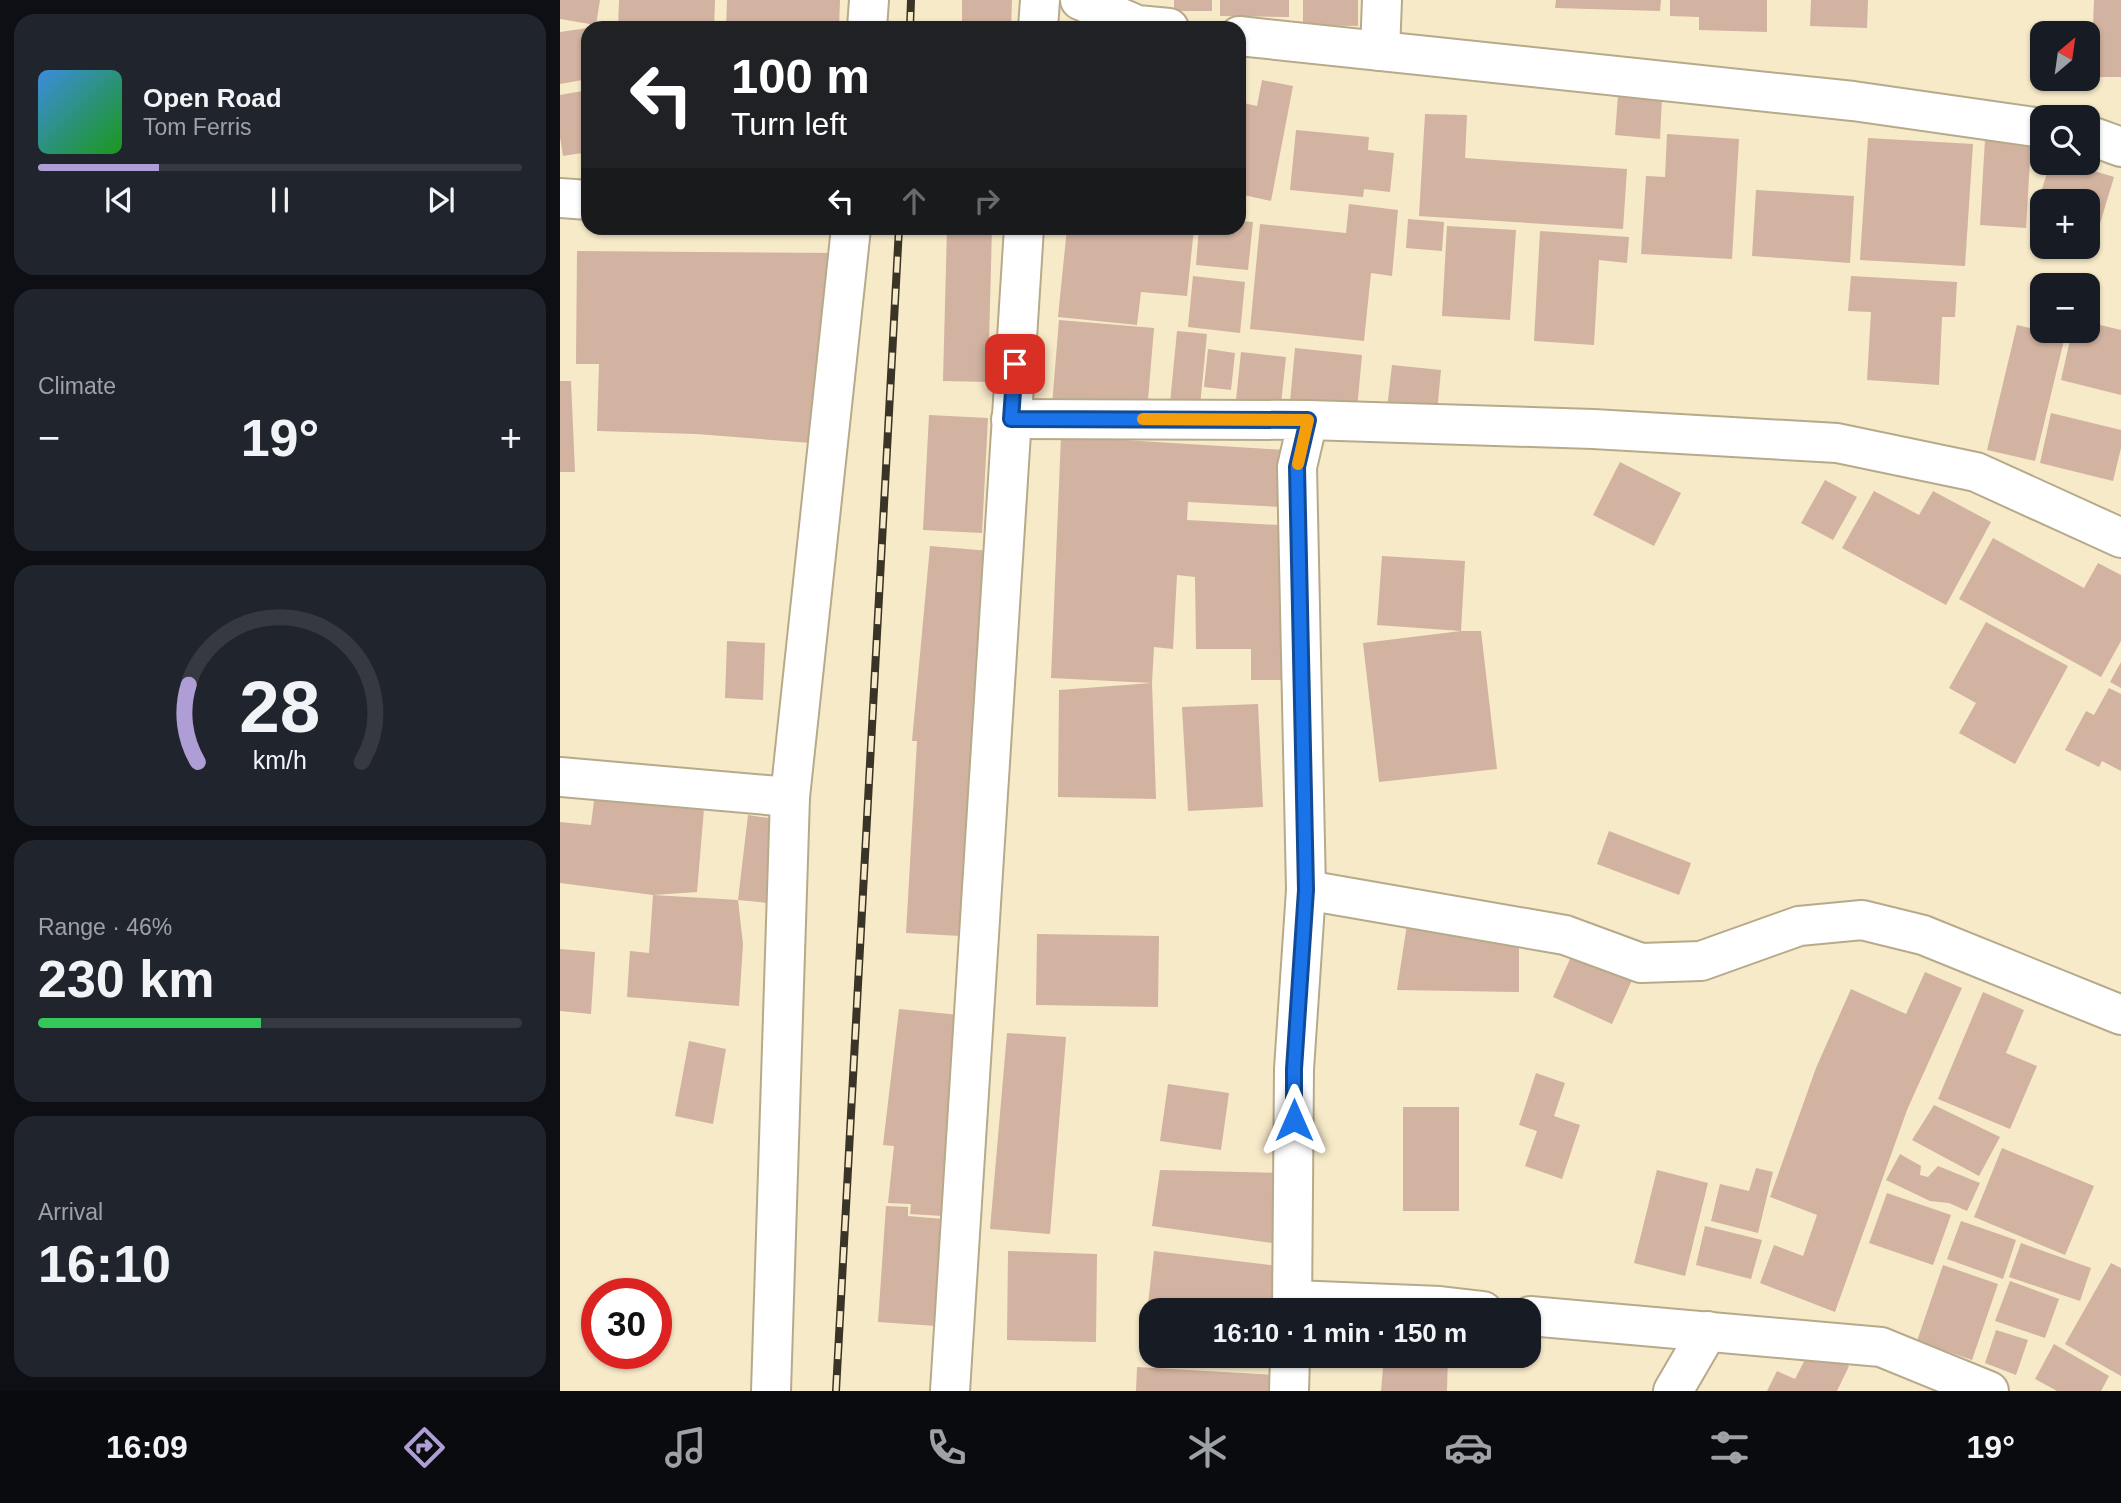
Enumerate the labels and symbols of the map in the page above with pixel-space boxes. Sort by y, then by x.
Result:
north arrow [2030,21,2100,91]
pin [985,334,1045,394]
position arrow [1257,1083,1331,1157]
speed limit sign: 30 [581,1278,672,1369]

